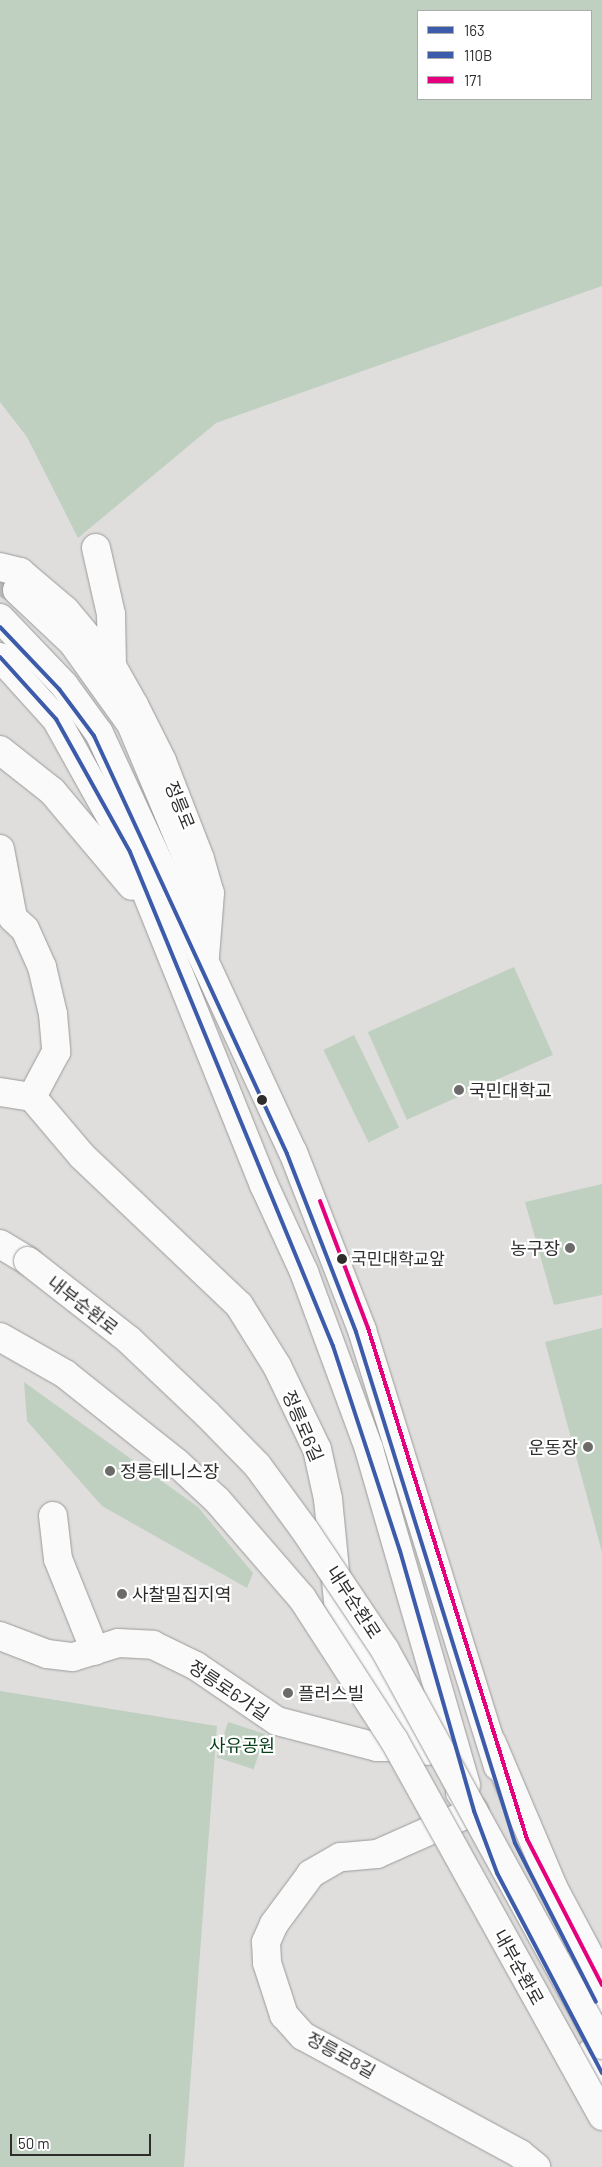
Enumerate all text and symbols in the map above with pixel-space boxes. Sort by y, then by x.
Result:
legend [417,10,592,100]
text: 163 [464,21,485,39]
text: 110B [464,46,492,64]
text: 171 [464,71,482,89]
street label: 정릉로 [161,778,199,832]
place label: 국민대학교 [469,1079,552,1101]
marker: 국민대학교 [453,1084,465,1096]
unlabelled marker [257,1095,267,1105]
place label: 농구장 [510,1237,560,1259]
marker: 농구장 [564,1242,576,1254]
place label: 국민대학교앞 [351,1249,445,1269]
marker: 국민대학교앞 [337,1254,347,1264]
street label: 내부순환로 [44,1271,122,1339]
street label: 정릉로6길 [278,1387,328,1465]
place label: 운동장 [528,1436,578,1458]
marker: 운동장 [582,1441,594,1453]
place label: 정릉테니스장 [120,1460,219,1482]
marker: 정릉테니스장 [104,1465,116,1477]
street label: 내부순환로 [322,1561,386,1643]
place label: 사찰밀집지역 [132,1583,231,1605]
marker: 사찰밀집지역 [116,1588,128,1600]
street label: 정릉로6가길 [185,1655,273,1725]
place label: 플러스빌 [298,1682,364,1704]
marker: 플러스빌 [282,1687,294,1699]
park label: 사유공원 [209,1734,275,1756]
street label: 내부순환로 [489,1926,549,2008]
street label: 정릉로8길 [303,2027,379,2083]
scale bar [12,2124,154,2156]
text: 50 m [18,2134,50,2152]

